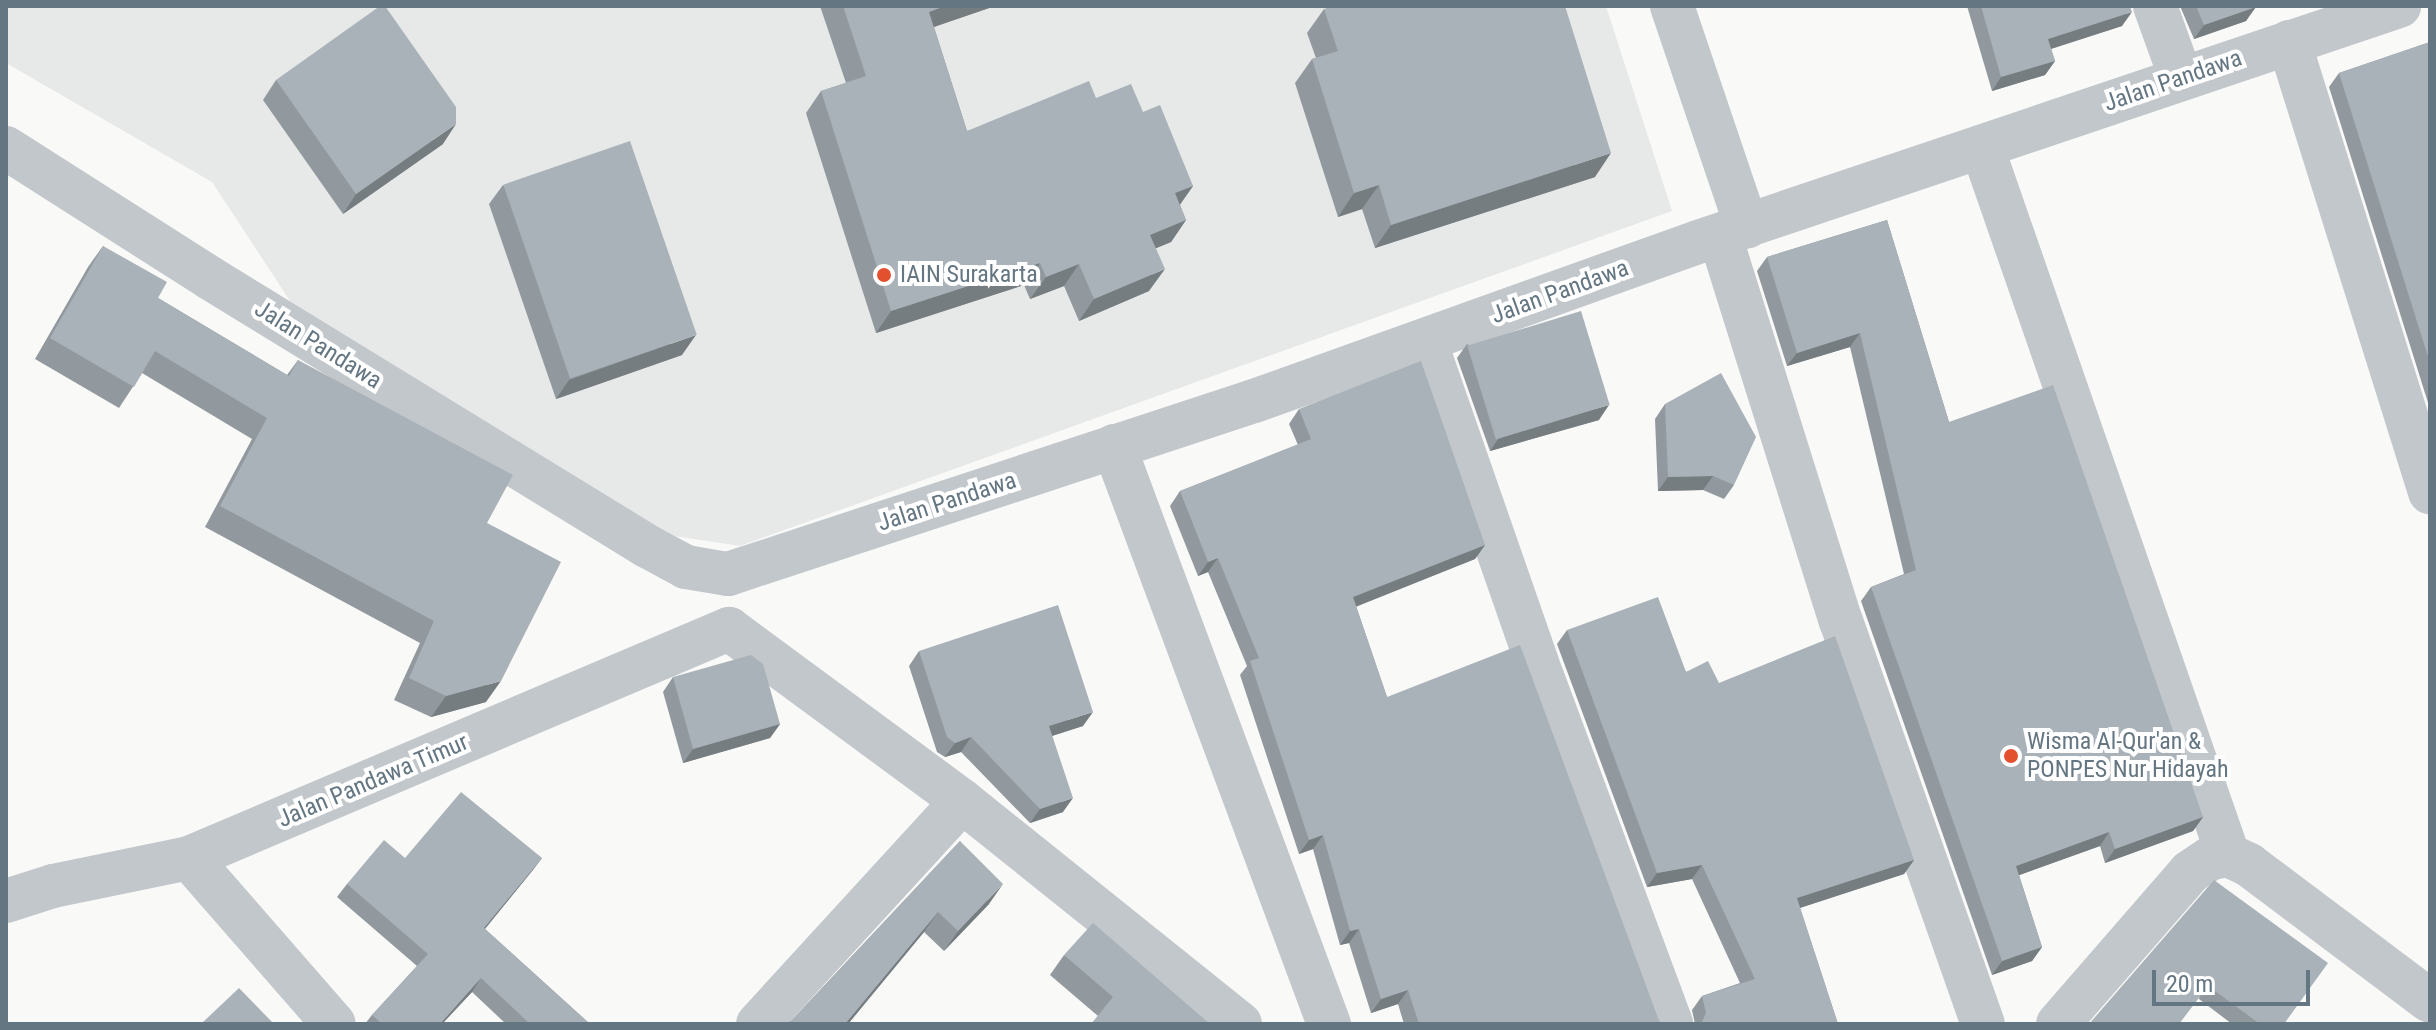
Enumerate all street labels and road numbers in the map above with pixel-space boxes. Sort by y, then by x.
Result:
street label: Jalan Pandawa [2100,44,2246,118]
street label: Jalan Pandawa [1487,254,1633,330]
street label: Jalan Pandawa [249,295,387,395]
street label: Jalan Pandawa [874,466,1020,538]
street label: Jalan Pandawa Timur [273,728,473,834]

